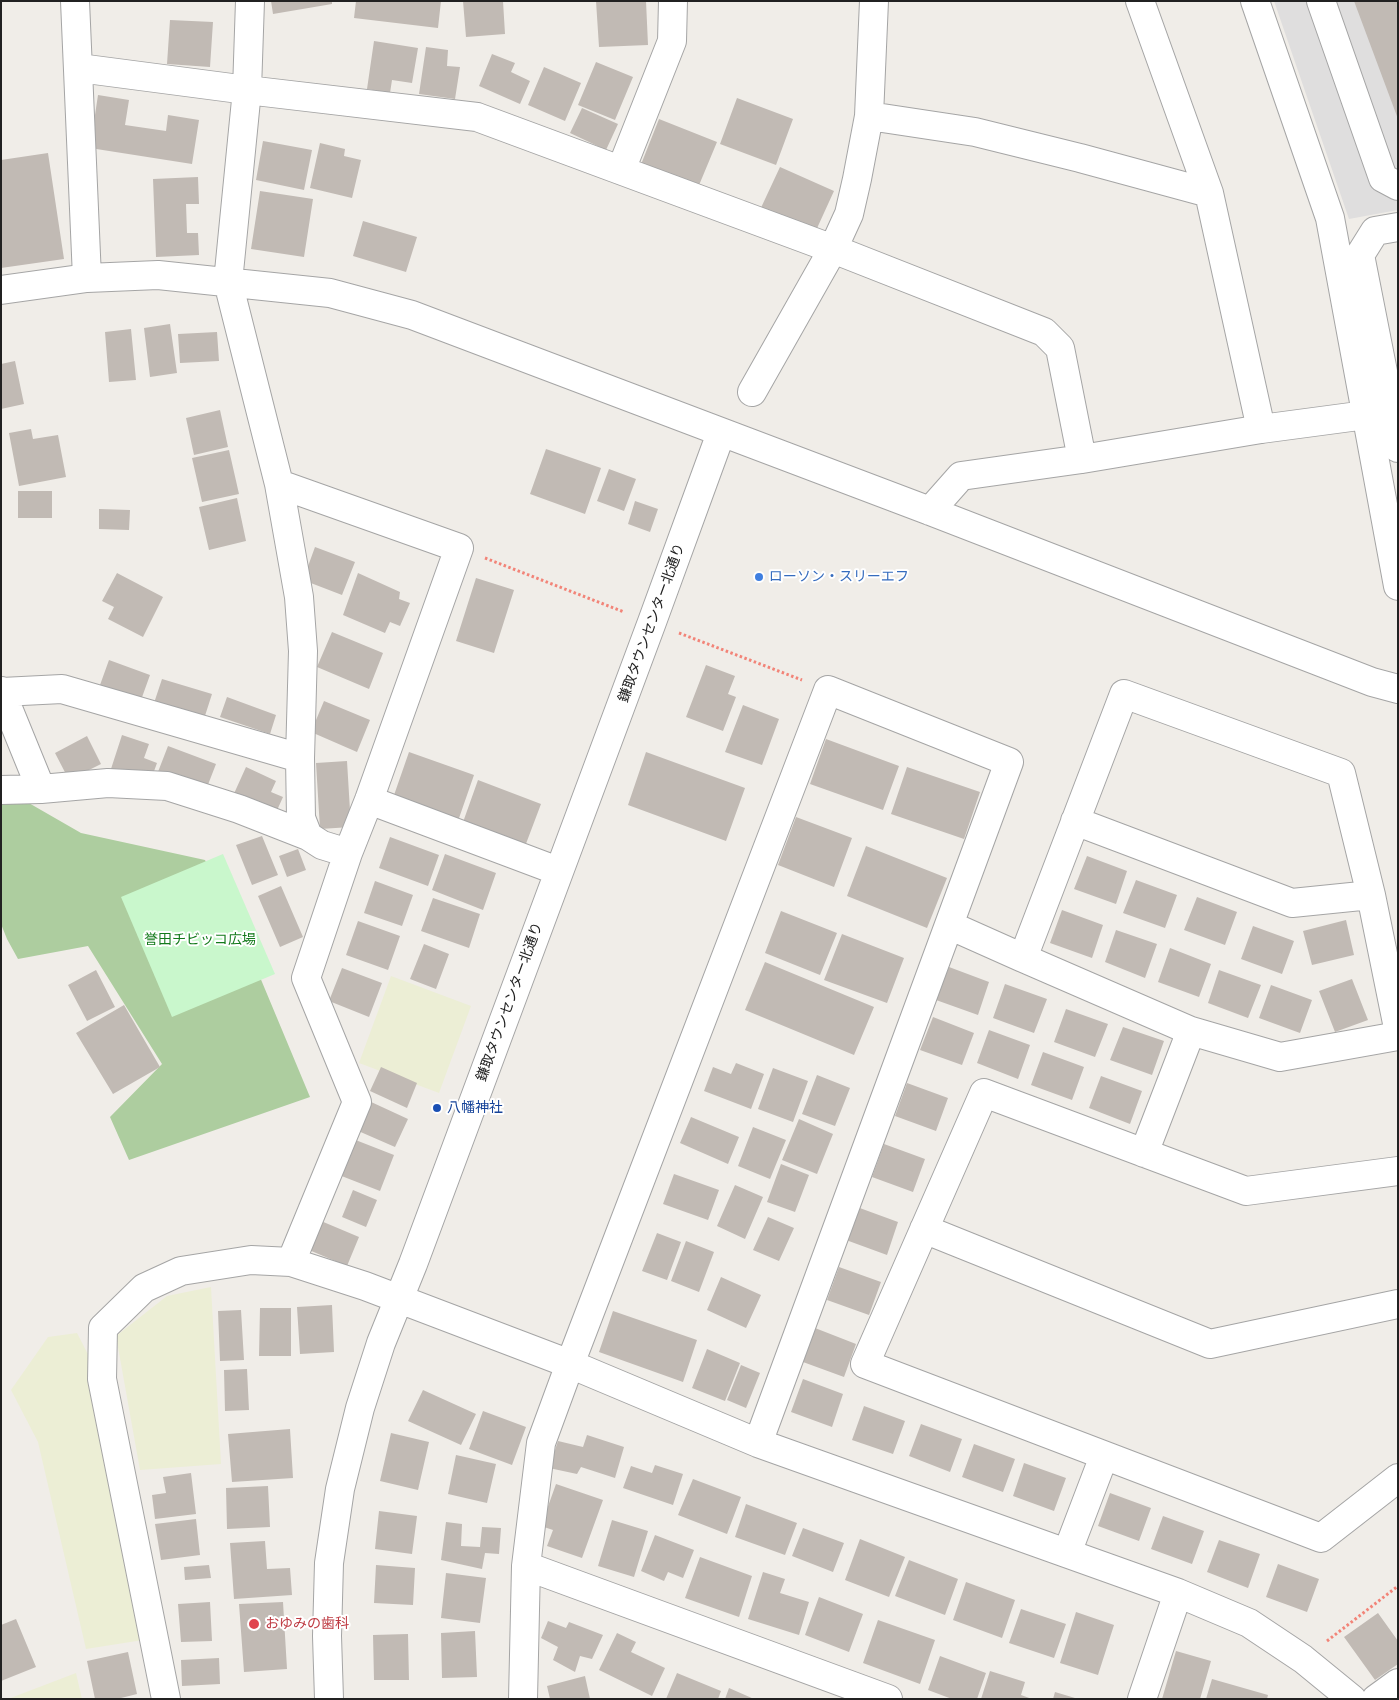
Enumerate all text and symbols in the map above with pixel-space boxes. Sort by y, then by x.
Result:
street label: 鎌取タウンセンター北通り [615,541,689,705]
place label: ローソン・スリーエフ [769,569,909,585]
marker: ローソン・スリーエフ [753,571,765,583]
street label: 鎌取タウンセンター北通り [473,920,547,1084]
park label: 誉田チビッコ広場 [144,932,256,948]
place label: 八幡神社 [447,1100,503,1116]
marker: 八幡神社 [431,1102,443,1114]
place label: おゆみの歯科 [265,1616,349,1632]
marker: おゆみの歯科 [247,1617,261,1631]

